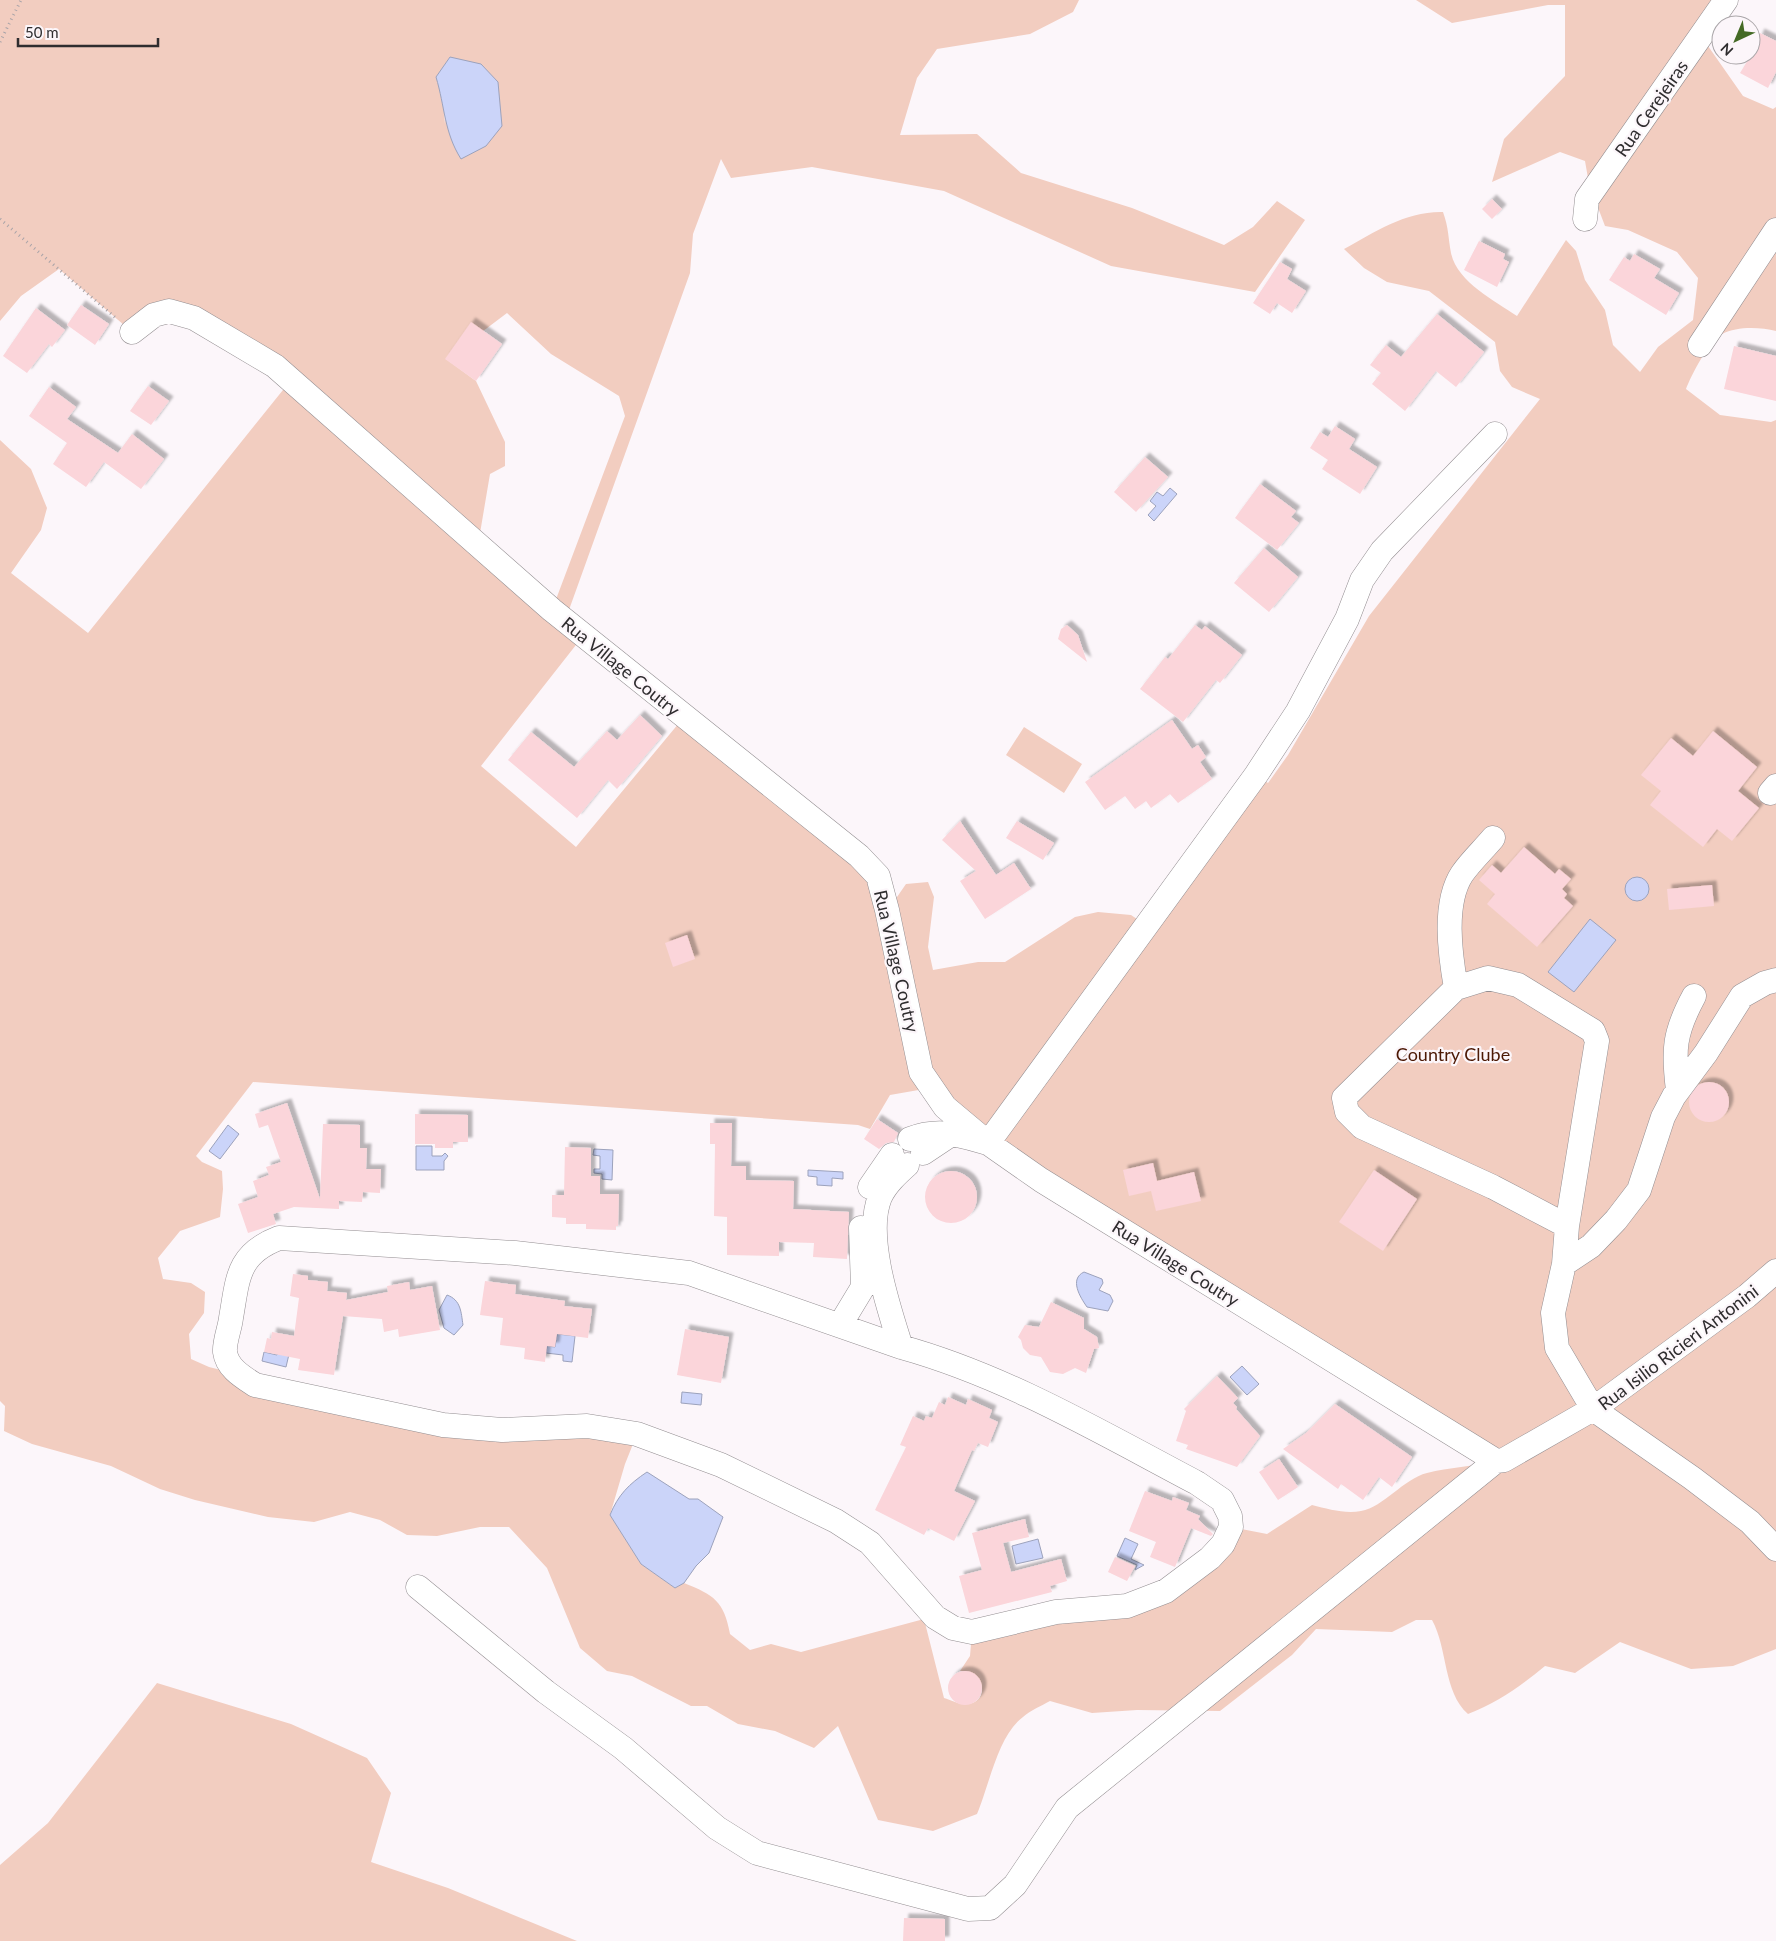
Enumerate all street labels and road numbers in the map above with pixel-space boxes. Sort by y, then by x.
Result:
street label: Rua Cerejeiras [1610,55,1692,161]
street label: Rua Village Coutry [558,612,685,721]
street label: Rua Village Coutry [870,888,924,1035]
street label: Rua Village Coutry [1108,1215,1244,1311]
street label: Rua Isilio Ricieri Antonini [1594,1280,1762,1414]

